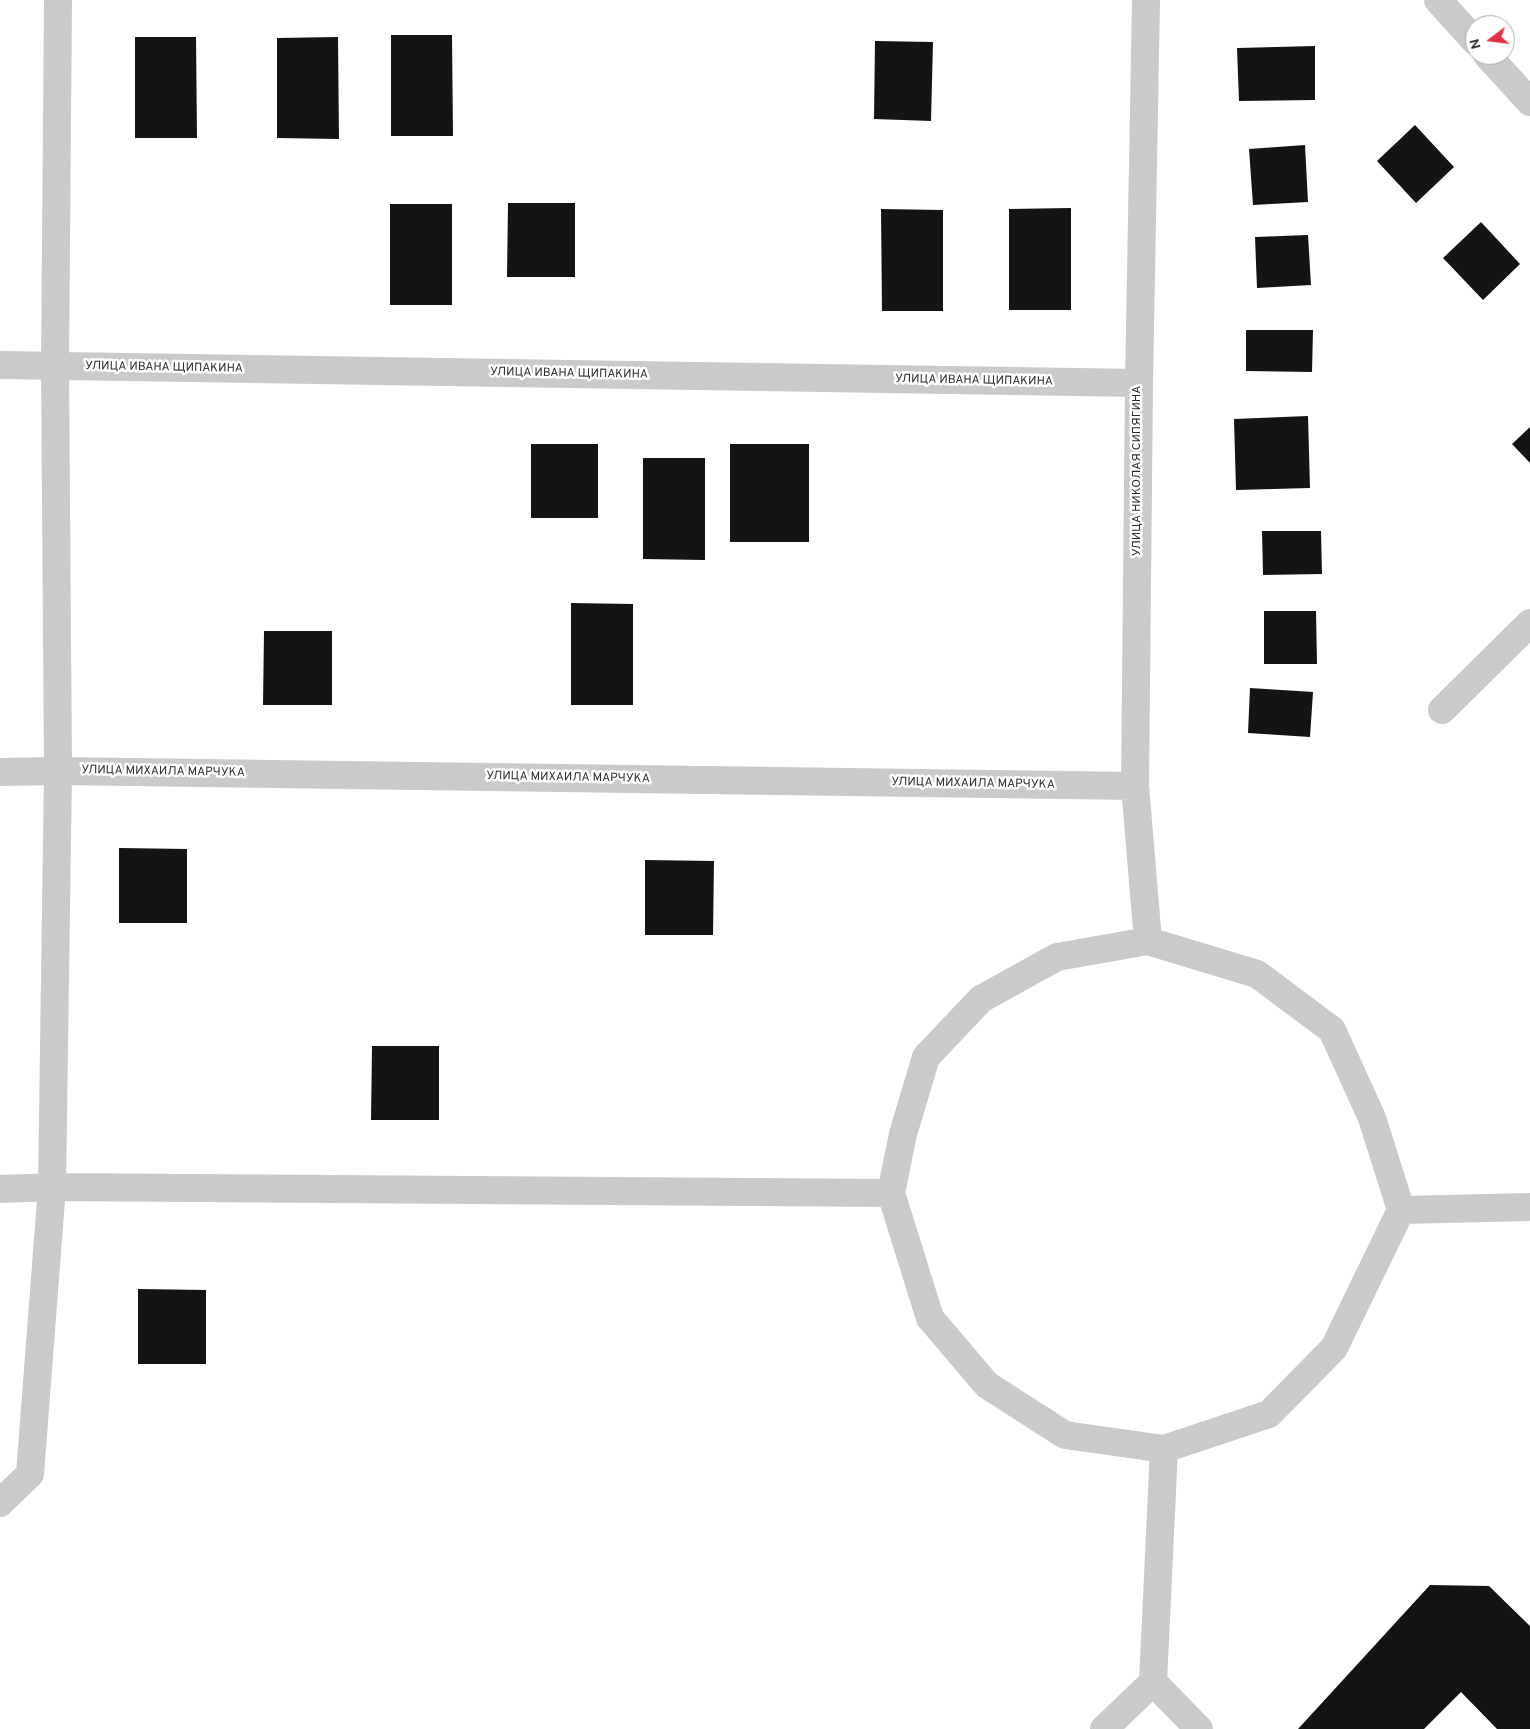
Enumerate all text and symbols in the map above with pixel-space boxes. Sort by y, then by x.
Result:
north arrow [1465,15,1515,65]
text: N [1466,37,1486,51]
street label: УЛИЦА ИВАНА ЩИПАКИНА [85,359,243,377]
street label: УЛИЦА ИВАНА ЩИПАКИНА [490,365,648,383]
street label: УЛИЦА ИВАНА ЩИПАКИНА [895,372,1053,390]
street label: УЛИЦА НИКОЛАЯ СИПЯГИНА [1131,386,1145,556]
street label: УЛИЦА МИХАИЛА МАРЧУКА [81,763,245,781]
street label: УЛИЦА МИХАИЛА МАРЧУКА [486,769,650,787]
street label: УЛИЦА МИХАИЛА МАРЧУКА [891,775,1055,793]

